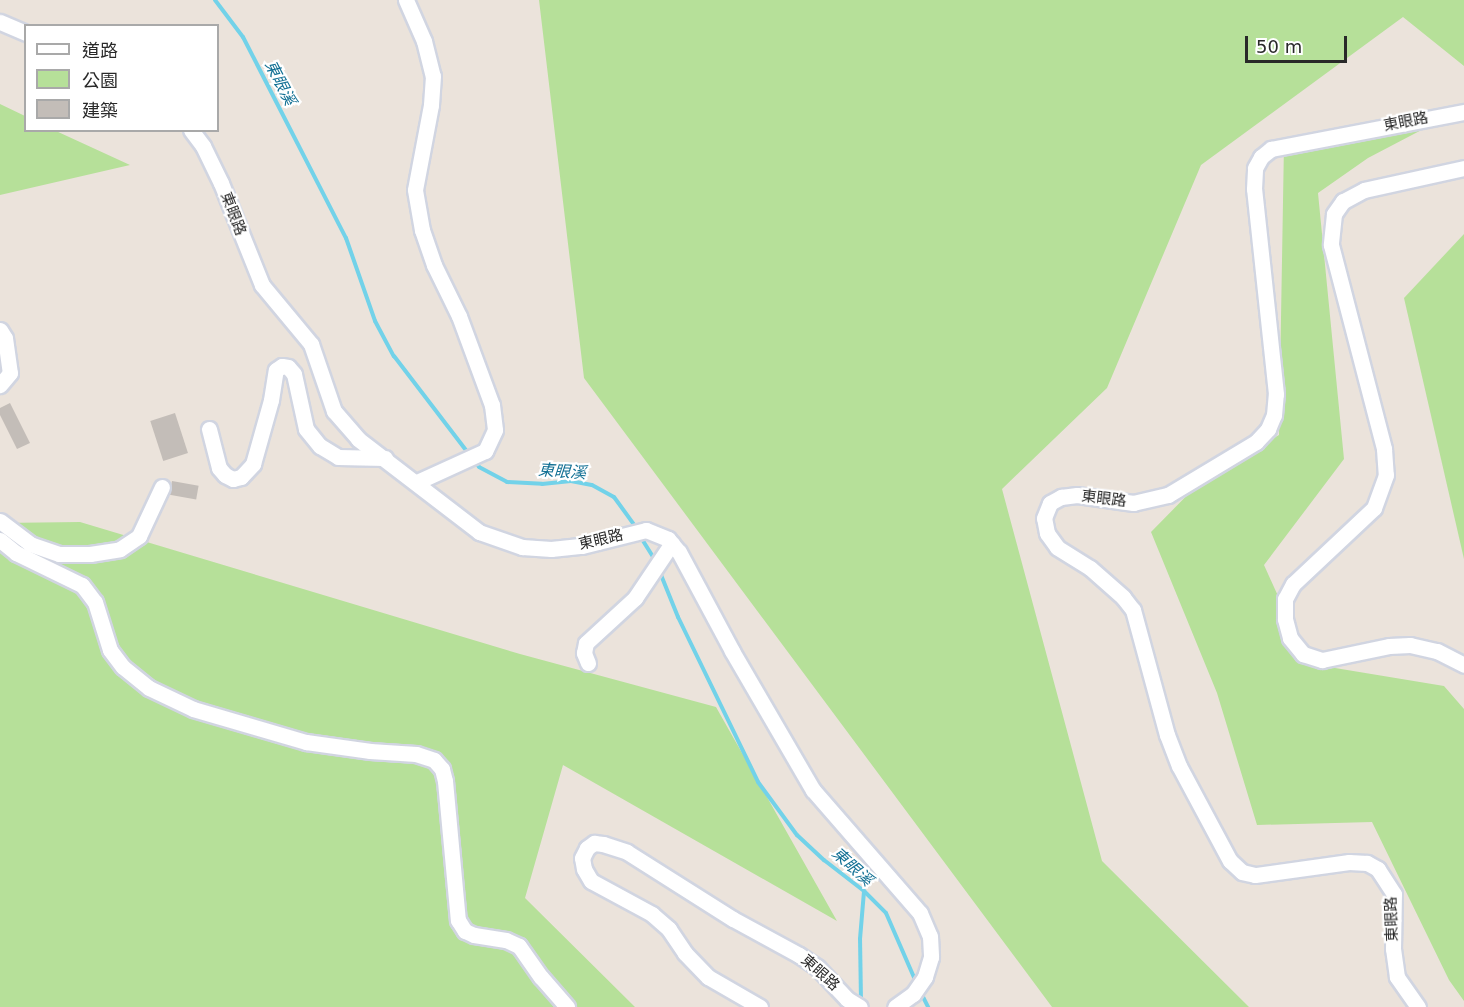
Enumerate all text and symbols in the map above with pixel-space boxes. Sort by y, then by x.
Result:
legend [24,24,219,132]
scale bar [1248,24,1350,62]
text: 50 m [1256,36,1302,57]
text: 道路 [82,40,118,61]
water label: 東眼溪 [261,57,299,109]
text: 公園 [82,70,118,91]
text: 建築 [82,100,118,121]
street label: 東眼路 [1382,109,1430,135]
street label: 東眼路 [217,190,249,238]
water label: 東眼溪 [537,461,587,483]
street label: 東眼路 [1081,487,1127,511]
street label: 東眼路 [577,526,625,554]
water label: 東眼溪 [828,844,876,890]
street label: 東眼路 [1382,896,1402,942]
street label: 東眼路 [797,951,843,995]

